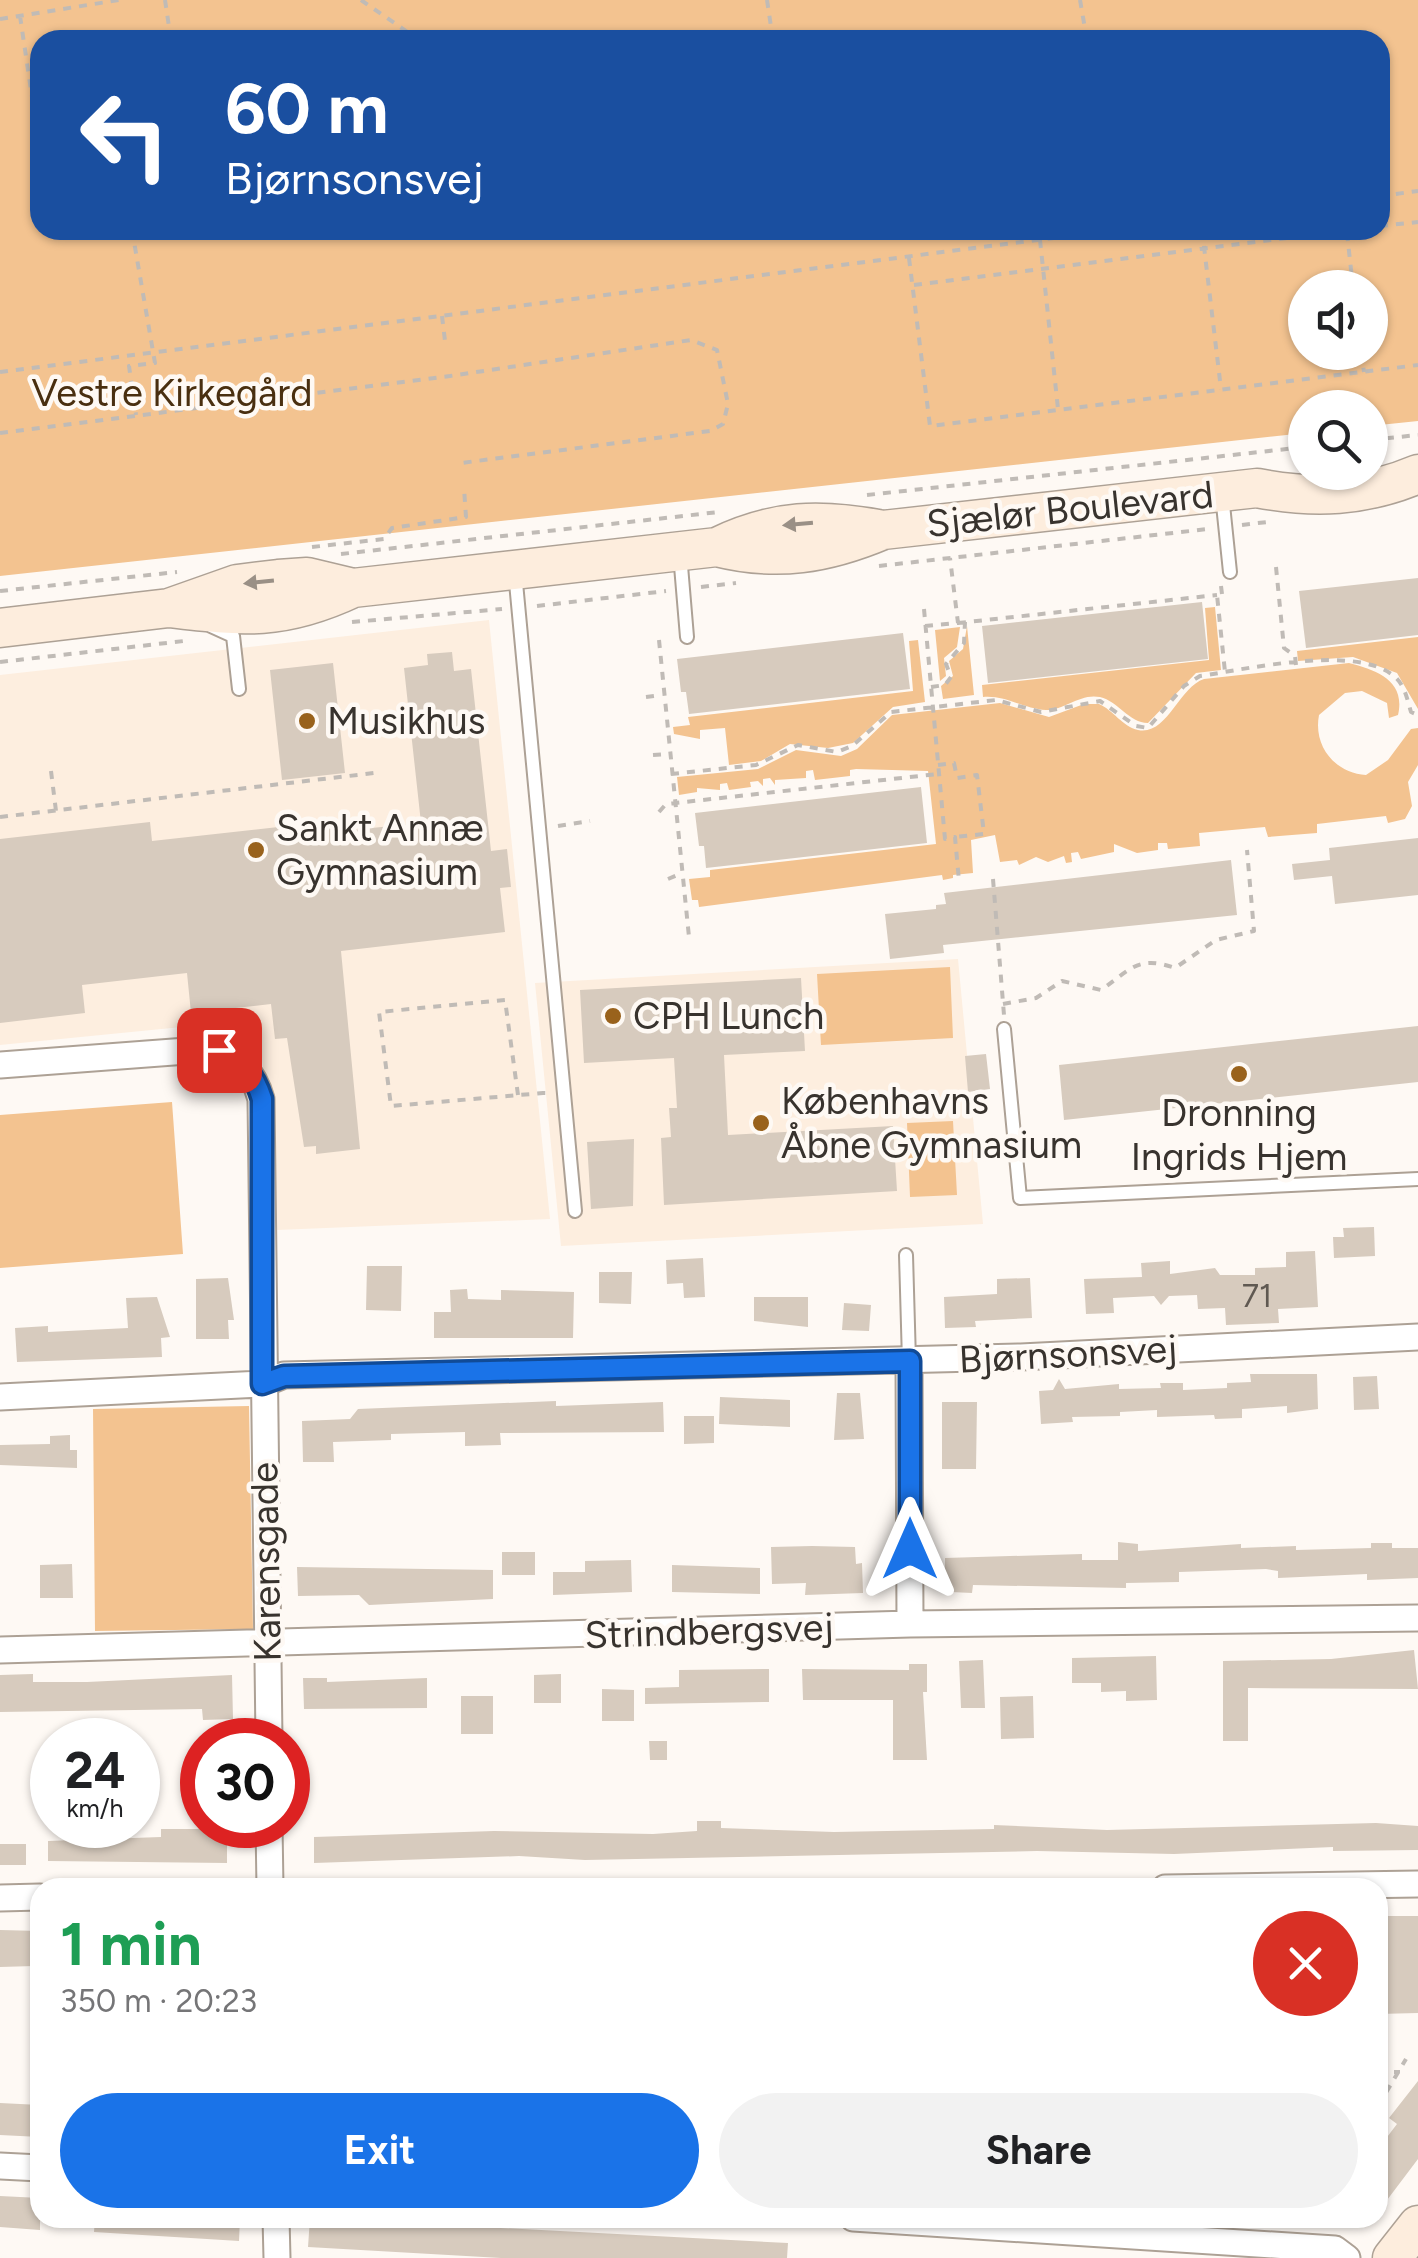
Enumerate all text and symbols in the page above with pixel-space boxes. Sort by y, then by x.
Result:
text: 60 m [225,66,389,151]
icon: left [60,70,190,200]
text: Bjørnsonsvej [225,151,484,205]
map controls [1288,270,1388,490]
button: sound [1288,270,1388,370]
park label: Vestre Kirkegård [32,370,312,416]
button: search [1288,390,1388,490]
street label: Sjælør Boulevard [924,471,1216,547]
one-way arrow [781,516,813,532]
one-way arrow [243,574,275,590]
place label: Musikhus [327,698,485,744]
marker: Musikhus [296,710,318,732]
place label: Sankt Annæ Gymnasium [276,805,484,895]
marker: Sankt Annæ Gymnasium [245,839,267,861]
place label: CPH Lunch [633,993,824,1039]
marker: CPH Lunch [602,1005,624,1027]
pin [177,1008,262,1093]
icon: arrive [192,1023,247,1078]
marker: Dronning Ingrids Hjem [1228,1063,1250,1085]
place label: Københavns Åbne Gymnasium [781,1078,1082,1168]
place label: Dronning Ingrids Hjem [1131,1090,1347,1180]
marker: Københavns Åbne Gymnasium [750,1112,772,1134]
house number: 71 [1242,1277,1272,1315]
street label: Bjørnsonsvej [958,1325,1178,1383]
street label: Karensgade [241,1462,291,1662]
position arrow [858,1497,962,1601]
street label: Strindbergsvej [584,1604,834,1658]
speed limit sign: 30 [180,1718,310,1848]
text: 24 [65,1740,125,1801]
text: km/h [66,1793,124,1823]
text: 1 min [60,1908,202,1980]
button: close [1253,1911,1358,2016]
text: 350 m · 20:23 [60,1982,257,2020]
button: Exit [60,2093,699,2208]
button: Share [719,2093,1358,2208]

